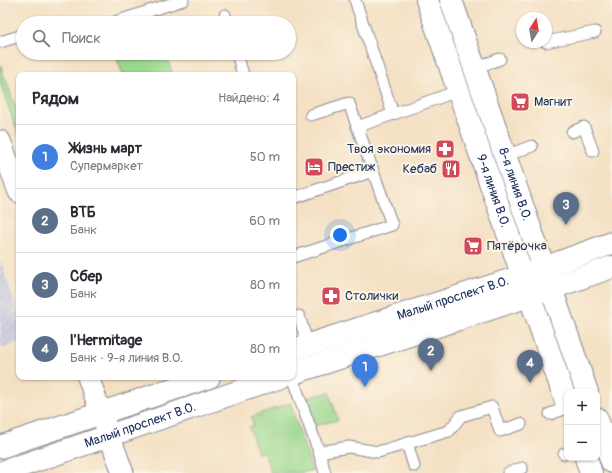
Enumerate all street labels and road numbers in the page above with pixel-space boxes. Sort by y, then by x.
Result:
street label: 8-я линия В.О. [495,146,535,223]
street label: 9-я линия В.О. [473,152,513,230]
street label: Малый проспект В.О. [395,273,511,324]
street label: Малый проспект В.О. [82,399,198,452]

